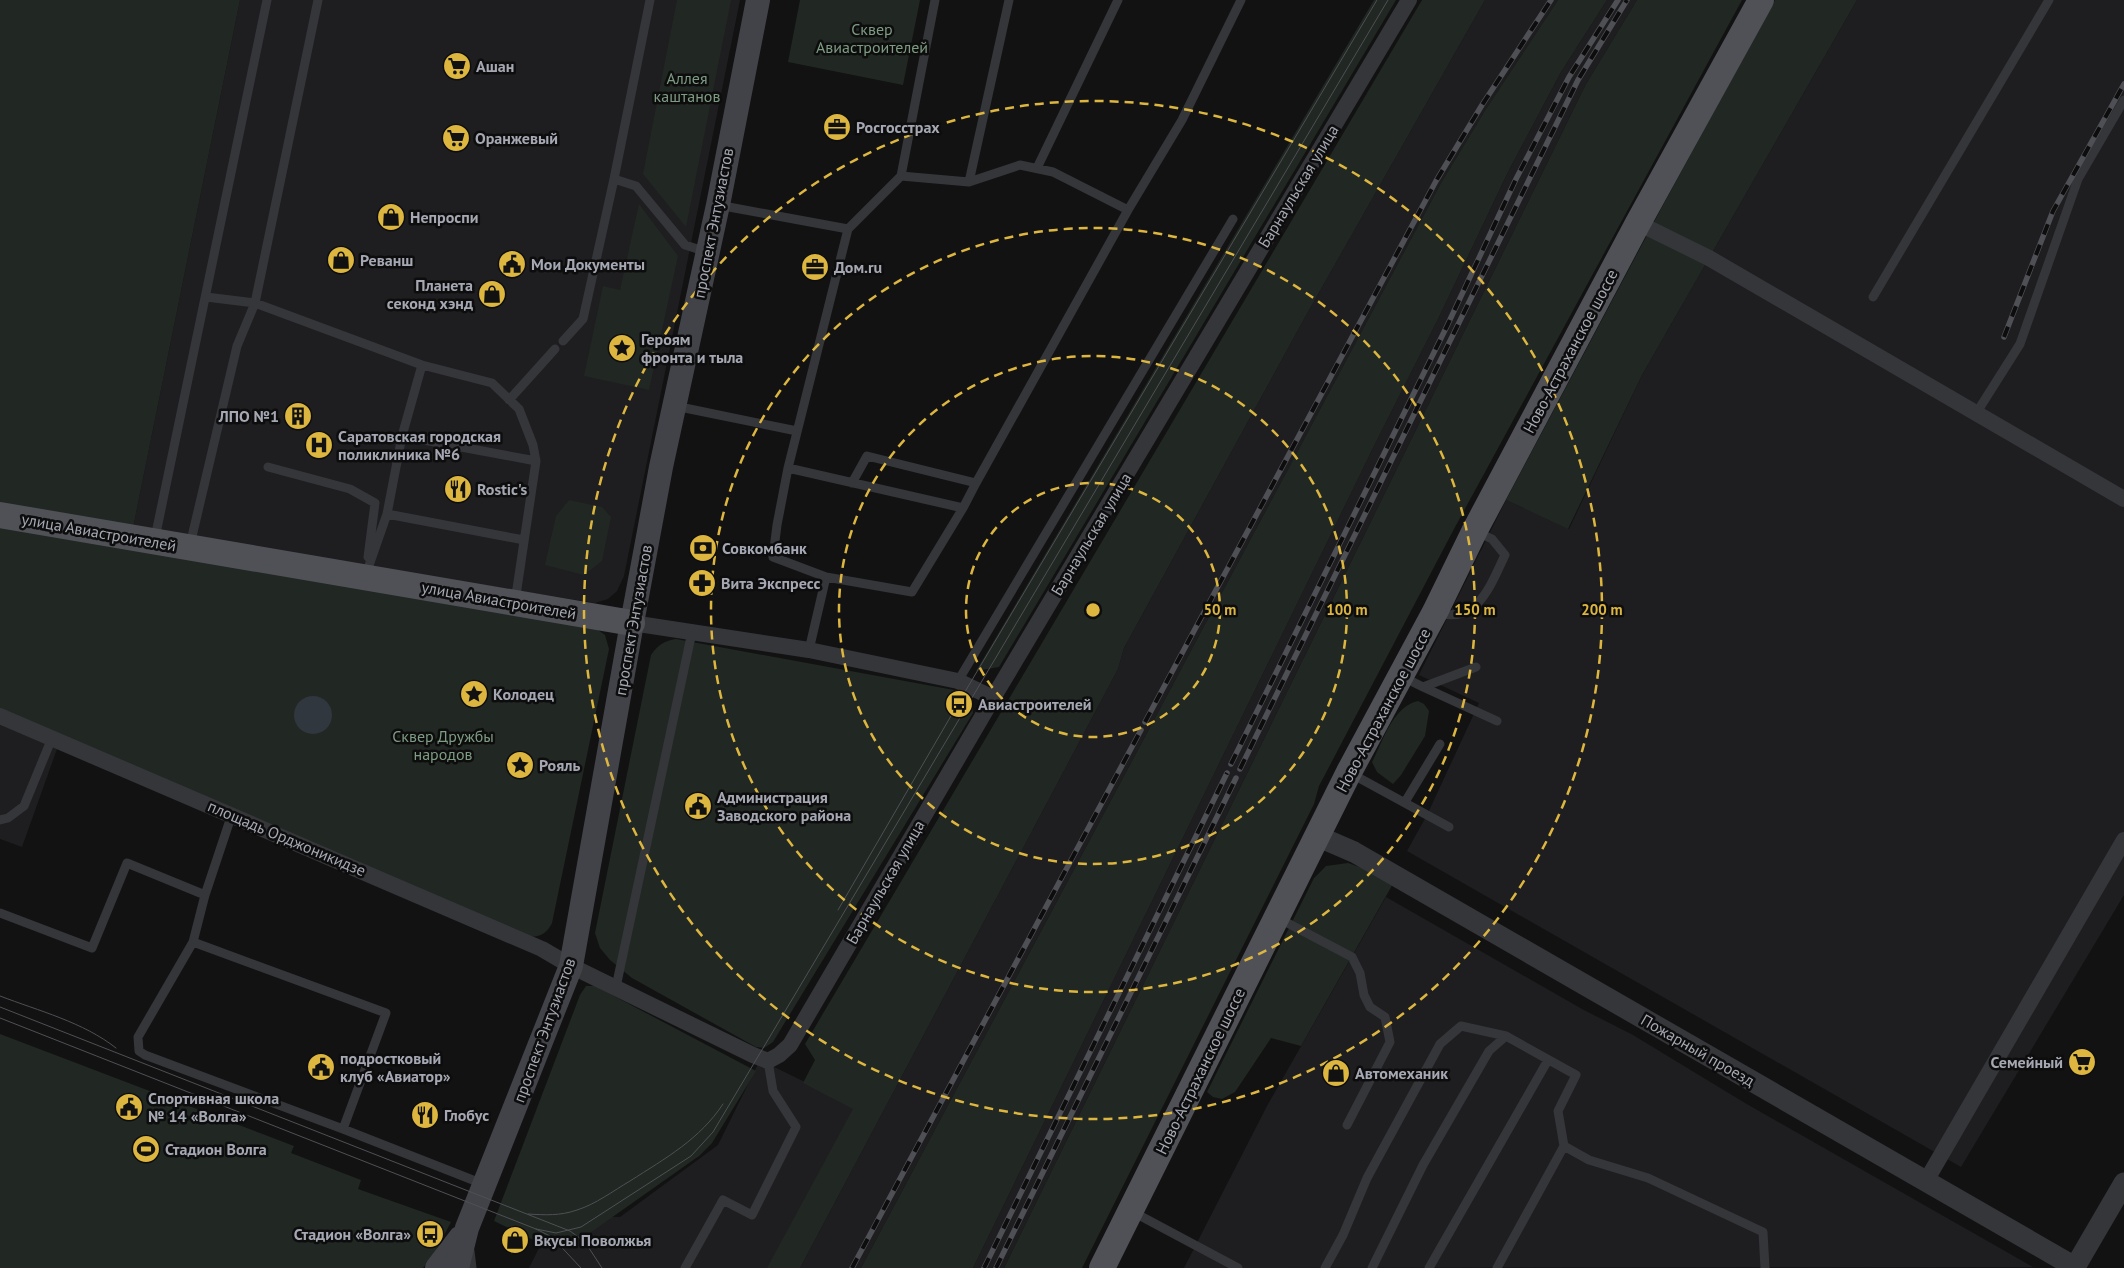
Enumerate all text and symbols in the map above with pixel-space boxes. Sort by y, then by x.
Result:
park label: Сквер Авиастроителей [816,19,928,57]
supermarket icon: Ашан [442,51,472,81]
place label: Ашан [476,56,514,76]
park label: Аллея каштанов [654,68,720,106]
office icon: Росгосстрах [822,112,852,142]
place label: Росгосстрах [856,117,940,137]
street label: Барнаульская улица [1253,121,1343,251]
supermarket icon: Оранжевый [441,123,471,153]
place label: Оранжевый [475,128,558,148]
street label: проспект Энтузиастов [689,146,737,300]
shop icon: Непроспи [376,202,406,232]
place label: Непроспи [410,207,478,227]
shop icon: Реванш [326,245,356,275]
public building icon: Мои Документы [497,249,527,279]
place label: Реванш [360,250,413,270]
office icon: Дом.ru [800,252,830,282]
place label: Мои Документы [531,254,645,274]
place label: Дом.ru [834,257,882,277]
street label: Ново-Астраханское шоссе [1518,266,1622,436]
place label: Планета секонд хэнд [387,275,473,313]
shop icon: Планета секонд хэнд [477,279,507,309]
place label: Героям фронта и тыла [641,329,743,367]
place icon: Героям фронта и тыла [607,333,637,363]
building icon: ЛПО №1 [283,401,313,431]
place label: ЛПО №1 [218,406,279,426]
place label: Саратовская городская поликлиника №6 [338,426,501,464]
hospital icon: Саратовская городская поликлиника №6 [304,430,334,460]
street label: Барнаульская улица [1046,469,1136,599]
restaurant icon: Rostic's [443,474,473,504]
place label: Rostic's [477,479,528,499]
street label: улица Авиастроителей [20,509,178,555]
bank icon: Совкомбанк [688,533,718,563]
place label: Совкомбанк [722,538,807,558]
street label: проспект Энтузиастов [610,543,656,697]
pharmacy icon: Вита Экспресс [687,568,717,598]
place label: Вита Экспресс [721,573,820,593]
street label: улица Авиастроителей [420,577,578,623]
text: 50 m [1204,600,1236,619]
text: 100 m [1326,600,1368,619]
text: 150 m [1454,600,1496,619]
text: 200 m [1581,600,1623,619]
centre of rings [1084,601,1102,619]
street label: Ново-Астраханское шоссе [1331,625,1435,795]
place icon: Колодец [459,679,489,709]
place label: Колодец [493,684,554,704]
bus stop icon: Авиастроителей [944,689,974,719]
place label: Авиастроителей [978,694,1092,714]
park label: Сквер Дружбы народов [392,726,494,764]
place icon: Рояль [505,750,535,780]
place label: Рояль [539,755,580,775]
place label: Администрация Заводского района [717,787,851,825]
public building icon: Администрация Заводского района [683,791,713,821]
street label: площадь Орджоникидзе [205,796,369,880]
street label: Барнаульская улица [841,816,929,948]
street label: проспект Энтузиастов [509,955,579,1105]
street label: Ново-Астраханское шоссе [1151,984,1249,1158]
street label: Пожарный проезд [1638,1009,1759,1091]
supermarket icon: Семейный [2067,1047,2097,1077]
place label: подростковый клуб «Авиатор» [340,1048,451,1086]
public building icon: подростковый клуб «Авиатор» [306,1052,336,1082]
place label: Семейный [1990,1052,2063,1072]
shop icon: Автомеханик [1321,1058,1351,1088]
place label: Автомеханик [1355,1063,1448,1083]
place label: Спортивная школа № 14 «Волга» [148,1088,279,1126]
public building icon: Спортивная школа № 14 «Волга» [114,1092,144,1122]
restaurant icon: Глобус [410,1100,440,1130]
place label: Глобус [444,1105,489,1125]
sports icon: Стадион Волга [131,1134,161,1164]
place label: Стадион Волга [165,1139,267,1159]
bus stop icon: Стадион «Волга» [415,1219,445,1249]
place label: Стадион «Волга» [294,1224,411,1244]
shop icon: Вкусы Поволжья [500,1225,530,1255]
place label: Вкусы Поволжья [534,1230,651,1250]

